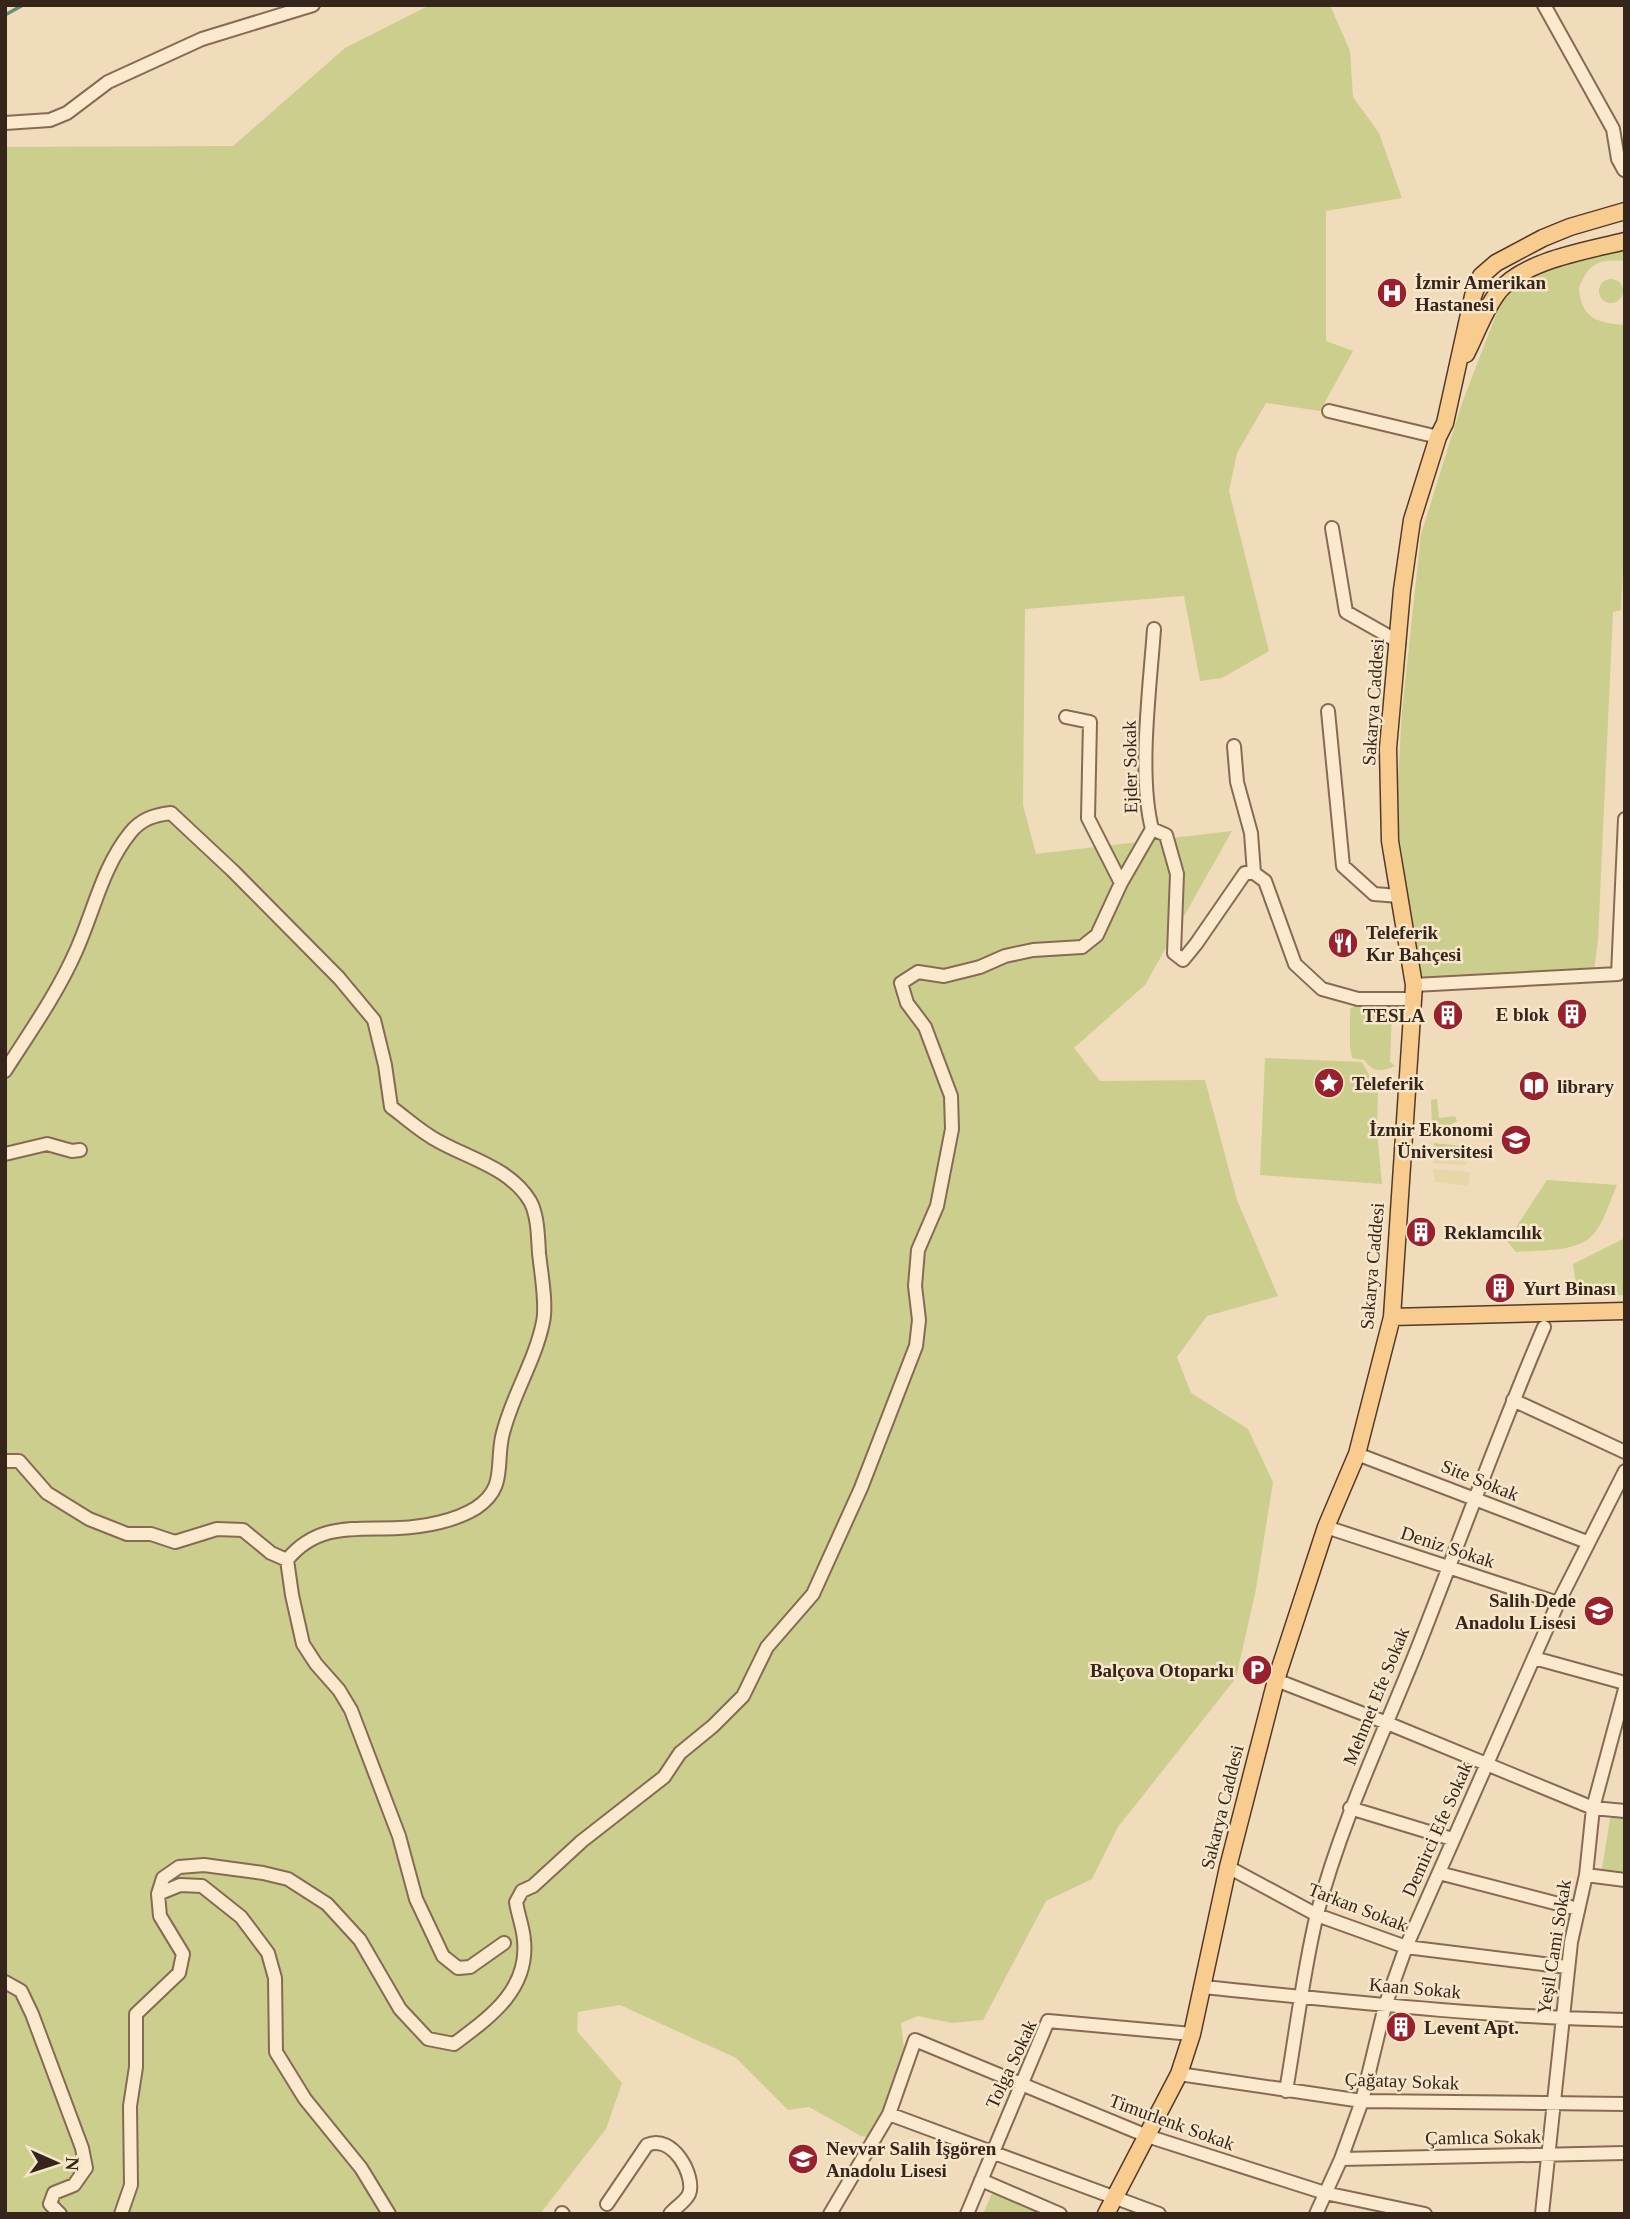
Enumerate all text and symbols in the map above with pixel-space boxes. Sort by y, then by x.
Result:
place label: İzmir Amerikan Hastanesi [1415,272,1546,315]
hospital icon: İzmir Amerikan Hastanesi [1375,276,1409,310]
street label: Sakarya Caddesi [1358,638,1388,766]
street label: Ejder Sokak [1119,720,1141,814]
place label: Teleferik Kır Bahçesi [1366,922,1461,965]
restaurant icon: Teleferik Kır Bahçesi [1326,926,1360,960]
building icon: E blok [1555,997,1589,1031]
building icon: TESLA [1431,998,1465,1032]
place label: E blok [1496,1004,1549,1025]
place label: TESLA [1363,1005,1425,1026]
place icon: Teleferik [1312,1066,1346,1100]
library icon: library [1517,1069,1551,1103]
place label: Teleferik [1352,1073,1425,1094]
place label: library [1557,1076,1614,1097]
place label: İzmir Ekonomi Üniversitesi [1369,1119,1493,1162]
school or university icon: İzmir Ekonomi Üniversitesi [1499,1123,1533,1157]
street label: Sakarya Caddesi [1356,1202,1388,1330]
building icon: Reklamcılık [1404,1215,1438,1249]
place label: Reklamcılık [1444,1222,1543,1243]
building icon: Yurt Binası [1483,1271,1517,1305]
place label: Yurt Binası [1523,1278,1616,1299]
street label: Site Sokak [1438,1455,1522,1505]
street label: Deniz Sokak [1398,1522,1498,1572]
place label: Salih Dede Anadolu Lisesi [1455,1590,1576,1633]
school or university icon: Salih Dede Anadolu Lisesi [1582,1594,1616,1628]
street label: Mehmet Efe Sokak [1339,1624,1413,1768]
parking icon: Balçova Otoparkı [1240,1653,1274,1687]
place label: Balçova Otoparkı [1090,1660,1234,1681]
street label: Sakarya Caddesi [1196,1743,1248,1871]
street label: Demirci Efe Sokak [1398,1758,1476,1900]
street label: Tarkan Sokak [1305,1878,1411,1936]
street label: Yeşil Cami Sokak [1533,1878,1575,2016]
street label: Kaan Sokak [1368,1974,1462,2003]
building icon: Levent Apt. [1384,2010,1418,2044]
street label: Tolga Sokak [981,2016,1041,2112]
place label: Levent Apt. [1424,2017,1519,2038]
street label: Çağatay Sokak [1344,2069,1460,2094]
street label: Timurlenk Sokak [1106,2090,1238,2155]
street label: Çamlıca Sokak [1425,2125,1541,2149]
north arrow [21,2128,91,2198]
place label: Nevvar Salih İşgören Anadolu Lisesi [826,2138,997,2181]
school or university icon: Nevvar Salih İşgören Anadolu Lisesi [786,2142,820,2176]
text: N [62,2156,83,2172]

